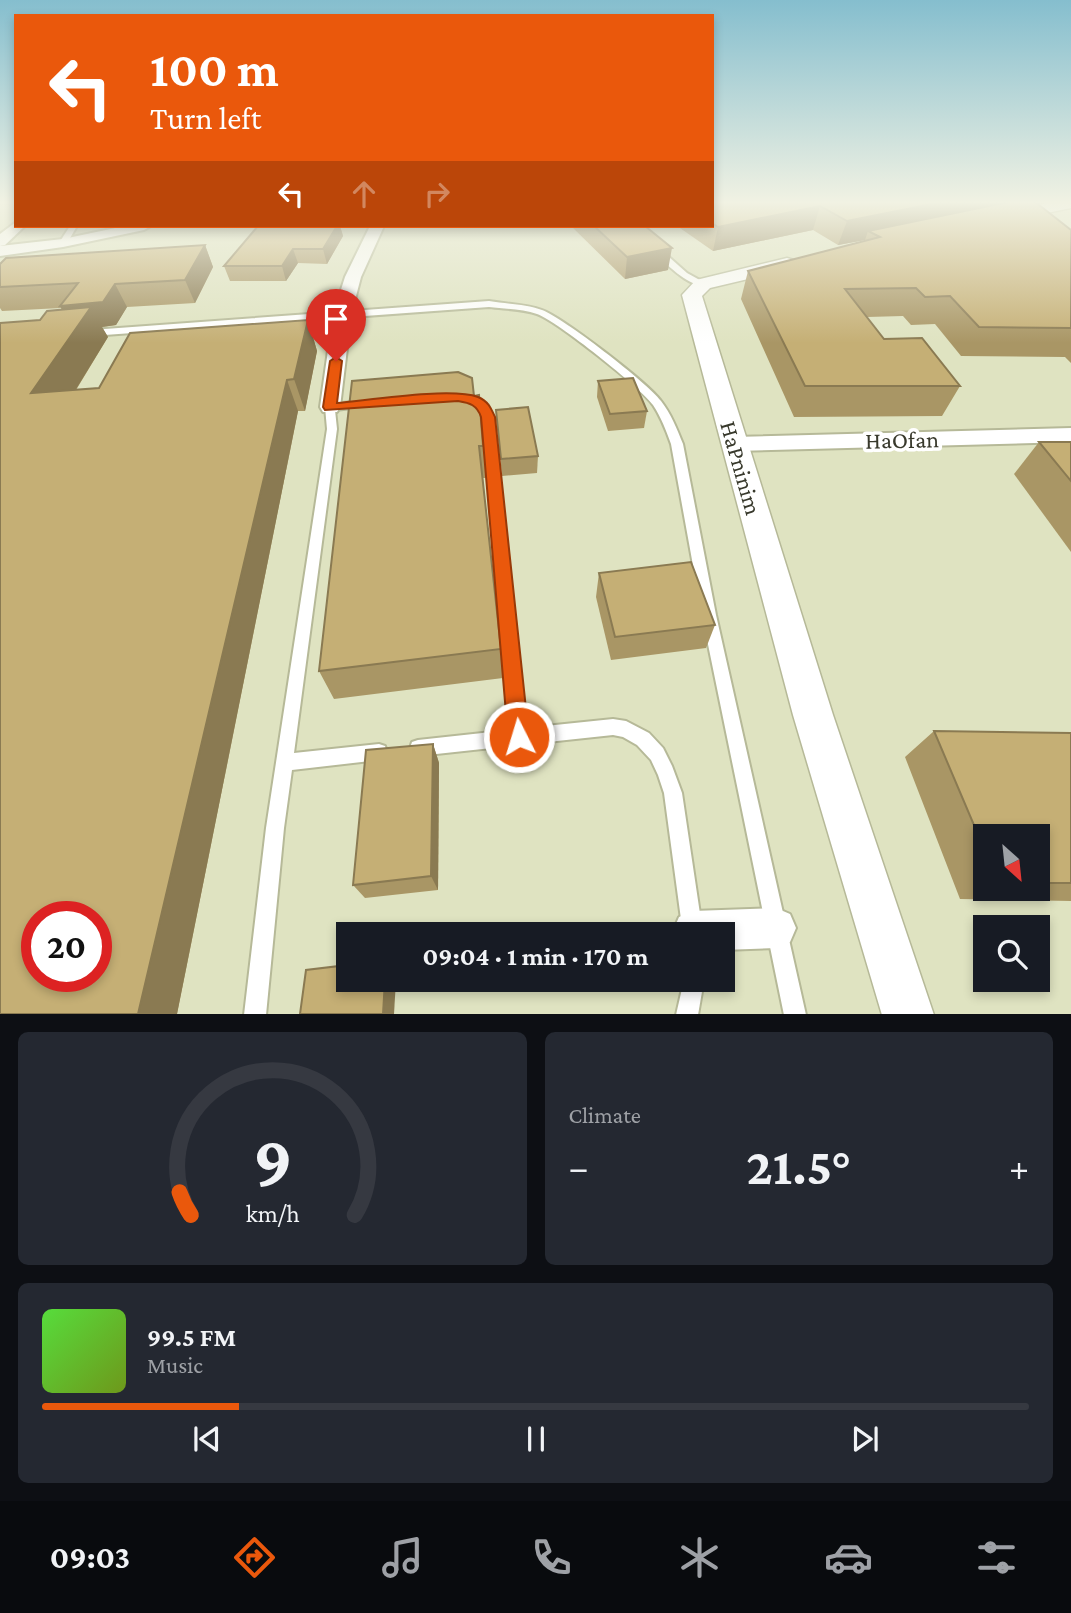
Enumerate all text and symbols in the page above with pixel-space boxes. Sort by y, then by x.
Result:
icon: left [35,42,126,133]
text: 100 m [150,42,279,97]
text: Turn left [150,100,261,136]
icon: left [272,175,310,213]
icon: ahead [345,175,383,213]
icon: right [418,175,456,213]
pin [306,289,366,361]
icon: arrive [317,300,355,338]
street label: HaPninim [715,418,768,518]
street label: HaOfan [865,425,939,454]
position arrow [482,700,556,774]
north arrow [973,824,1050,901]
map controls [973,824,1050,992]
speed limit sign: 20 [21,901,112,992]
button: search [973,915,1050,992]
text: 09:04 · 1 min · 170 m [422,942,649,971]
text: Climate [569,1102,641,1128]
text: 9 [252,1120,292,1201]
text: 21.5° [746,1137,851,1195]
text: − [569,1146,589,1188]
text: + [1009,1146,1029,1188]
text: km/h [245,1199,299,1226]
text: 99.5 FM [147,1323,236,1352]
text: Music [147,1352,203,1378]
icon: previous [188,1420,226,1458]
icon: pause [517,1420,555,1458]
icon: next [846,1420,884,1458]
icon: directions [230,1533,279,1582]
icon: music [378,1533,427,1582]
icon: phone [527,1533,576,1582]
icon: climate [675,1533,724,1582]
icon: car [824,1533,873,1582]
icon: filters [972,1533,1021,1582]
text: 09:03 [50,1539,130,1575]

